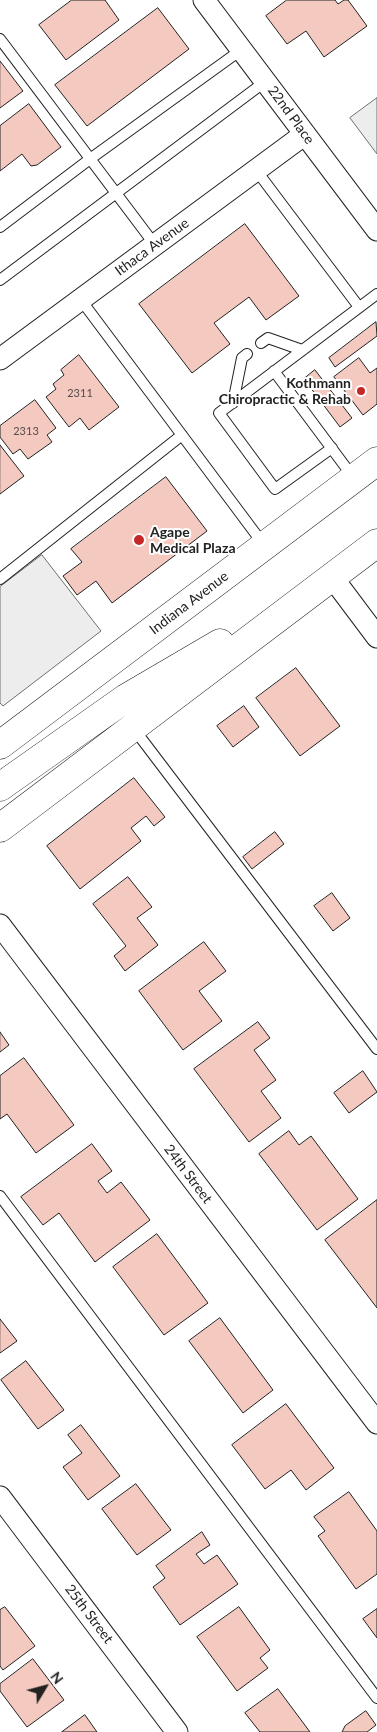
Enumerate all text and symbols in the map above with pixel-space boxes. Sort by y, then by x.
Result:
street label: 22nd Place [264,83,318,147]
street label: Ithaca Avenue [112,215,192,279]
place label: Kothmann Chiropractic & Rehab [219,375,351,408]
marker: Kothmann Chiropractic & Rehab [355,385,367,397]
house number: 2311 [67,386,93,400]
house number: 2313 [13,424,39,438]
place label: Agape Medical Plaza [150,524,235,556]
marker: Agape Medical Plaza [132,533,146,547]
street label: Indiana Avenue [146,568,232,638]
street label: 24th Street [160,1141,216,1207]
street label: 25th Street [61,1581,117,1647]
north arrow [20,1662,70,1712]
text: N [47,1668,67,1687]

